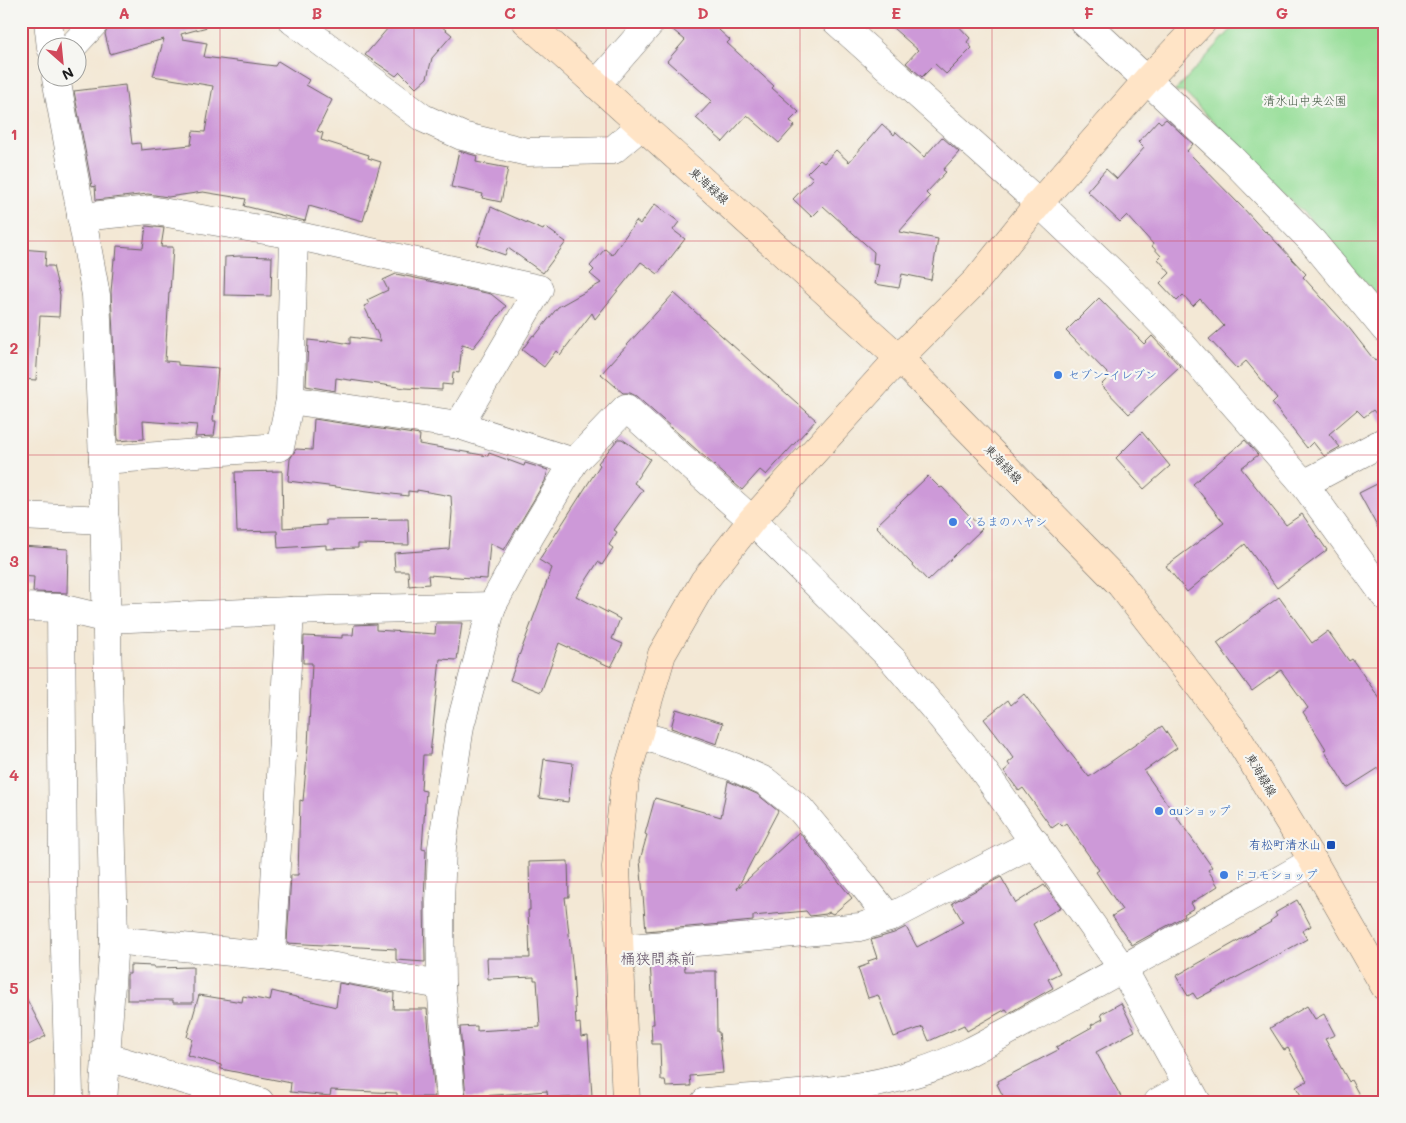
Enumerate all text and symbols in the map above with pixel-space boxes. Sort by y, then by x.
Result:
text: A [118,2,130,23]
text: B [312,2,322,23]
text: C [504,2,516,23]
text: D [697,2,709,23]
text: E [891,2,901,23]
text: F [1084,2,1094,23]
text: G [1276,2,1288,23]
north arrow [38,38,88,88]
text: N [59,63,77,85]
park label: 清水山中央公園 [1263,92,1347,108]
text: 1 [10,123,18,144]
street label: 東海緑線 [686,163,733,207]
text: 2 [10,337,19,358]
place label: セブン-イレブン [1068,366,1157,382]
marker: セブン-イレブン [1052,369,1064,381]
street label: 東海緑線 [981,440,1026,486]
place label: くるまのハヤシ [963,513,1047,529]
marker: くるまのハヤシ [947,516,959,528]
text: 3 [9,550,19,571]
street label: 東海緑線 [1243,750,1281,799]
text: 4 [9,764,19,785]
place label: auショップ [1169,802,1231,818]
marker: auショップ [1153,805,1165,817]
place label: 有松町清水山 [1249,836,1321,852]
marker: 有松町清水山 [1325,839,1337,851]
place label: ドコモショップ [1234,866,1318,882]
marker: ドコモショップ [1218,869,1230,881]
district label: 桶狭間森前 [620,948,696,968]
text: 5 [9,977,19,998]

